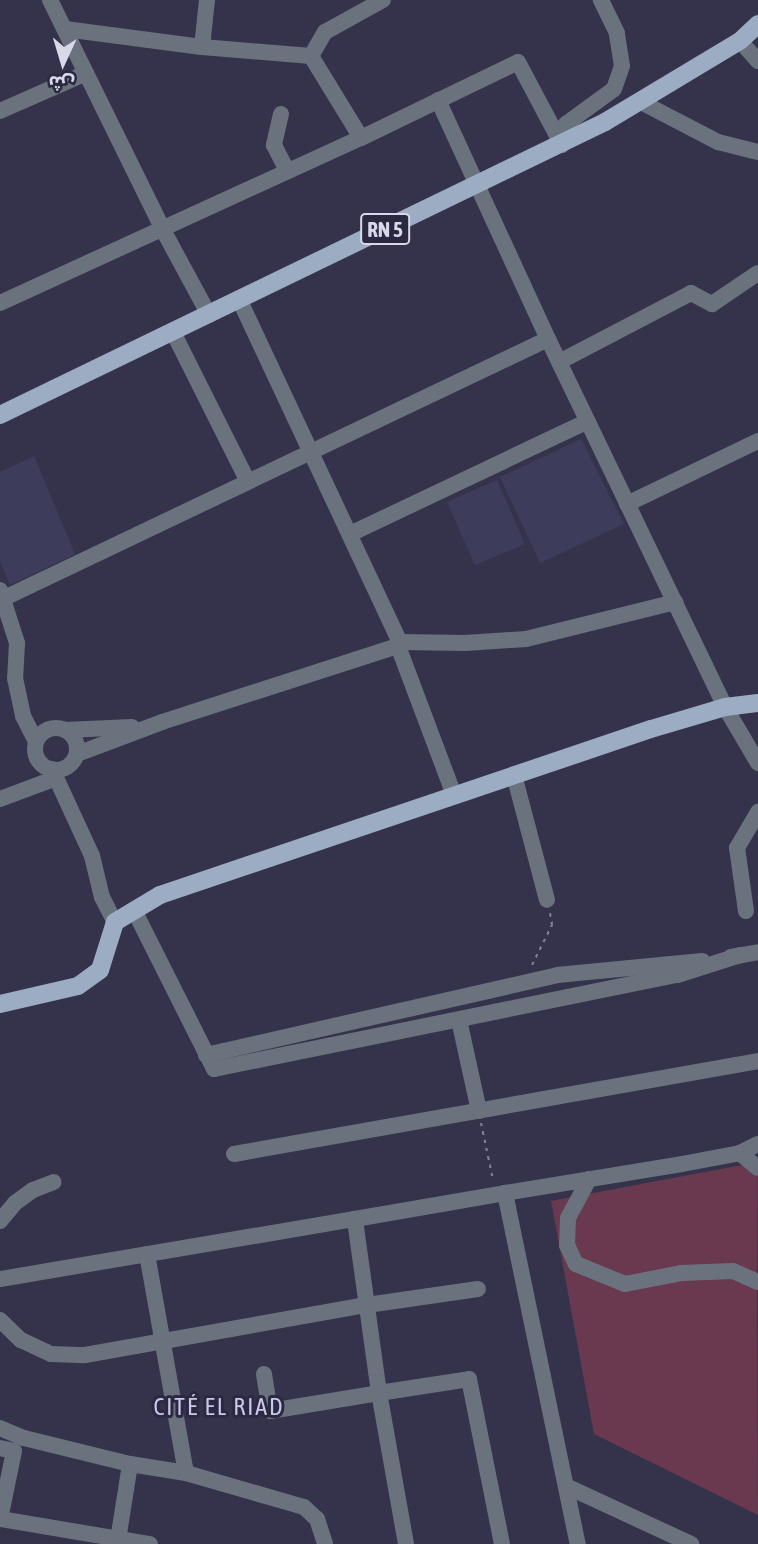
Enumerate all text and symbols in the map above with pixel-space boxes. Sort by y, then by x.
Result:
north arrow [28,28,98,98]
text: ش [48,72,75,96]
road number: RN 5 [359,212,411,246]
district label: CITÉ EL RIAD [155,1393,283,1421]

